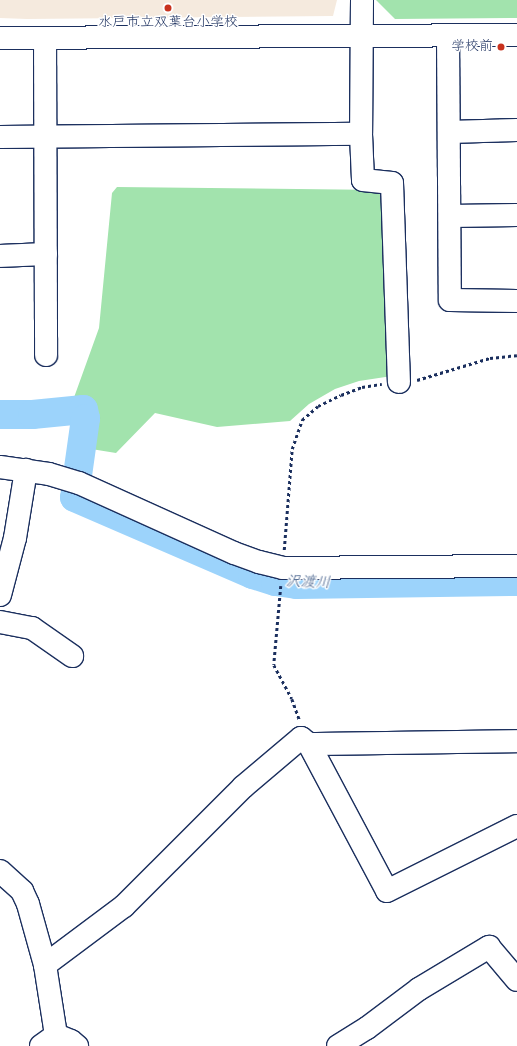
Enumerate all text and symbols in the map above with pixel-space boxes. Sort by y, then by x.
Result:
marker: 水戸市立双葉台小学校 [163,3,173,13]
place label: 水戸市立双葉台小学校 [98,15,238,31]
place label: 学校前 [451,39,493,55]
marker: 学校前 [496,42,506,52]
water label: 沢渡川 [285,573,331,593]

